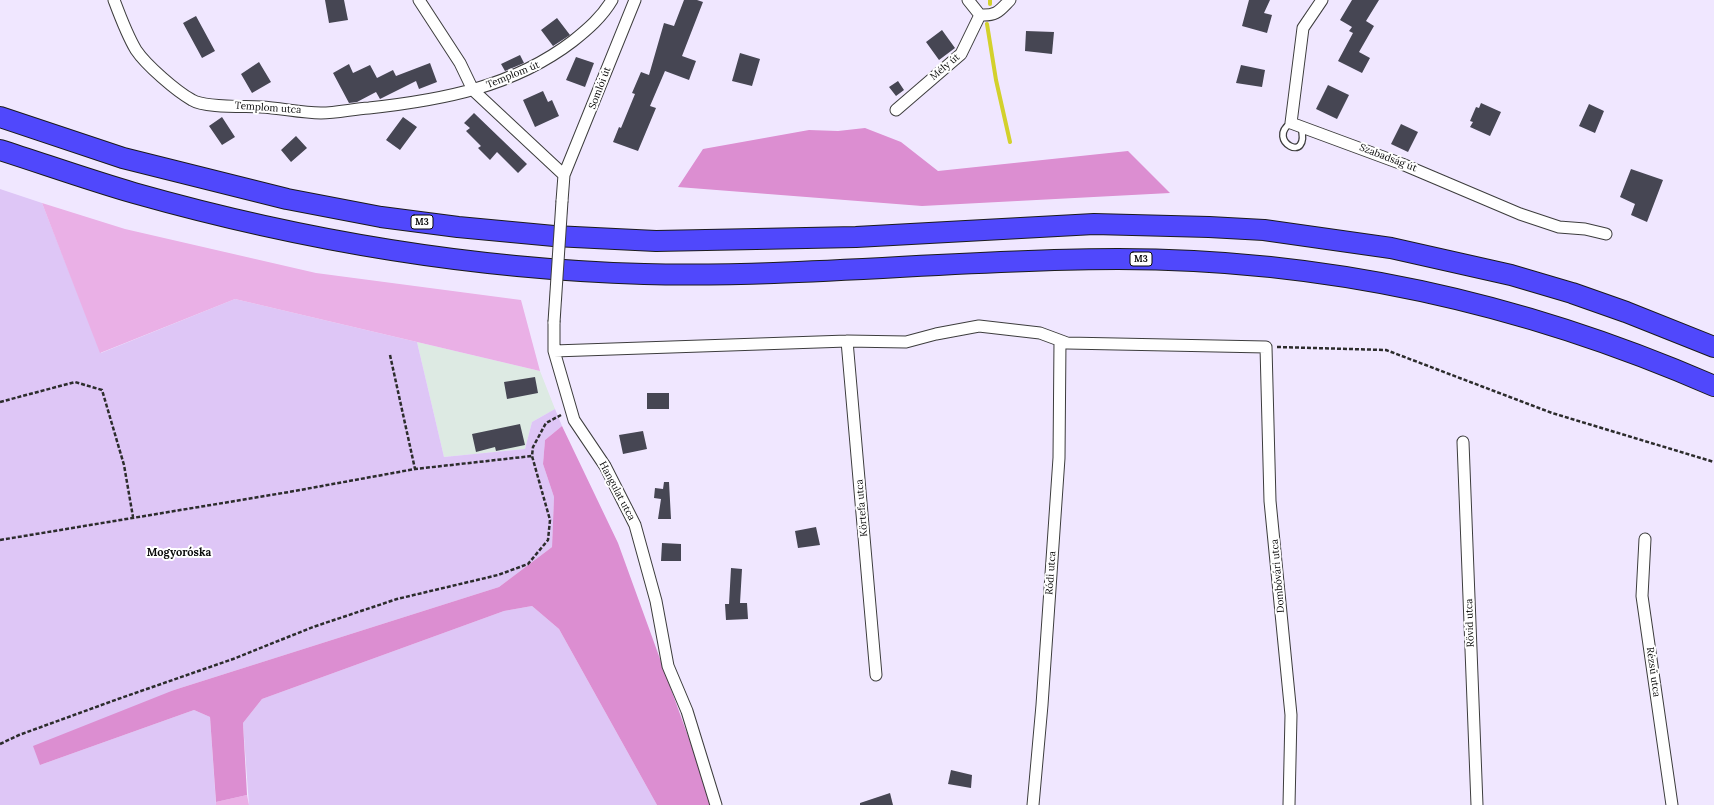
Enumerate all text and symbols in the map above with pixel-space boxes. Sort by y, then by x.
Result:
street label: Mély út [928,51,962,83]
street label: Templom út [485,59,541,91]
street label: Somlói út [586,65,614,111]
street label: Templom utca [234,100,302,116]
street label: Szabadság út [1358,142,1418,174]
road number: M3 [411,215,433,229]
road number: M3 [1130,252,1152,266]
street label: Hangulat utca [596,459,638,523]
street label: Körtefa utca [854,479,870,537]
street label: Dombóvári utca [1269,539,1287,613]
district label: Mogyoróska [147,546,211,560]
street label: Ródi utca [1043,551,1059,595]
street label: Rövid utca [1463,598,1477,648]
street label: Rézsű utca [1644,646,1662,698]

